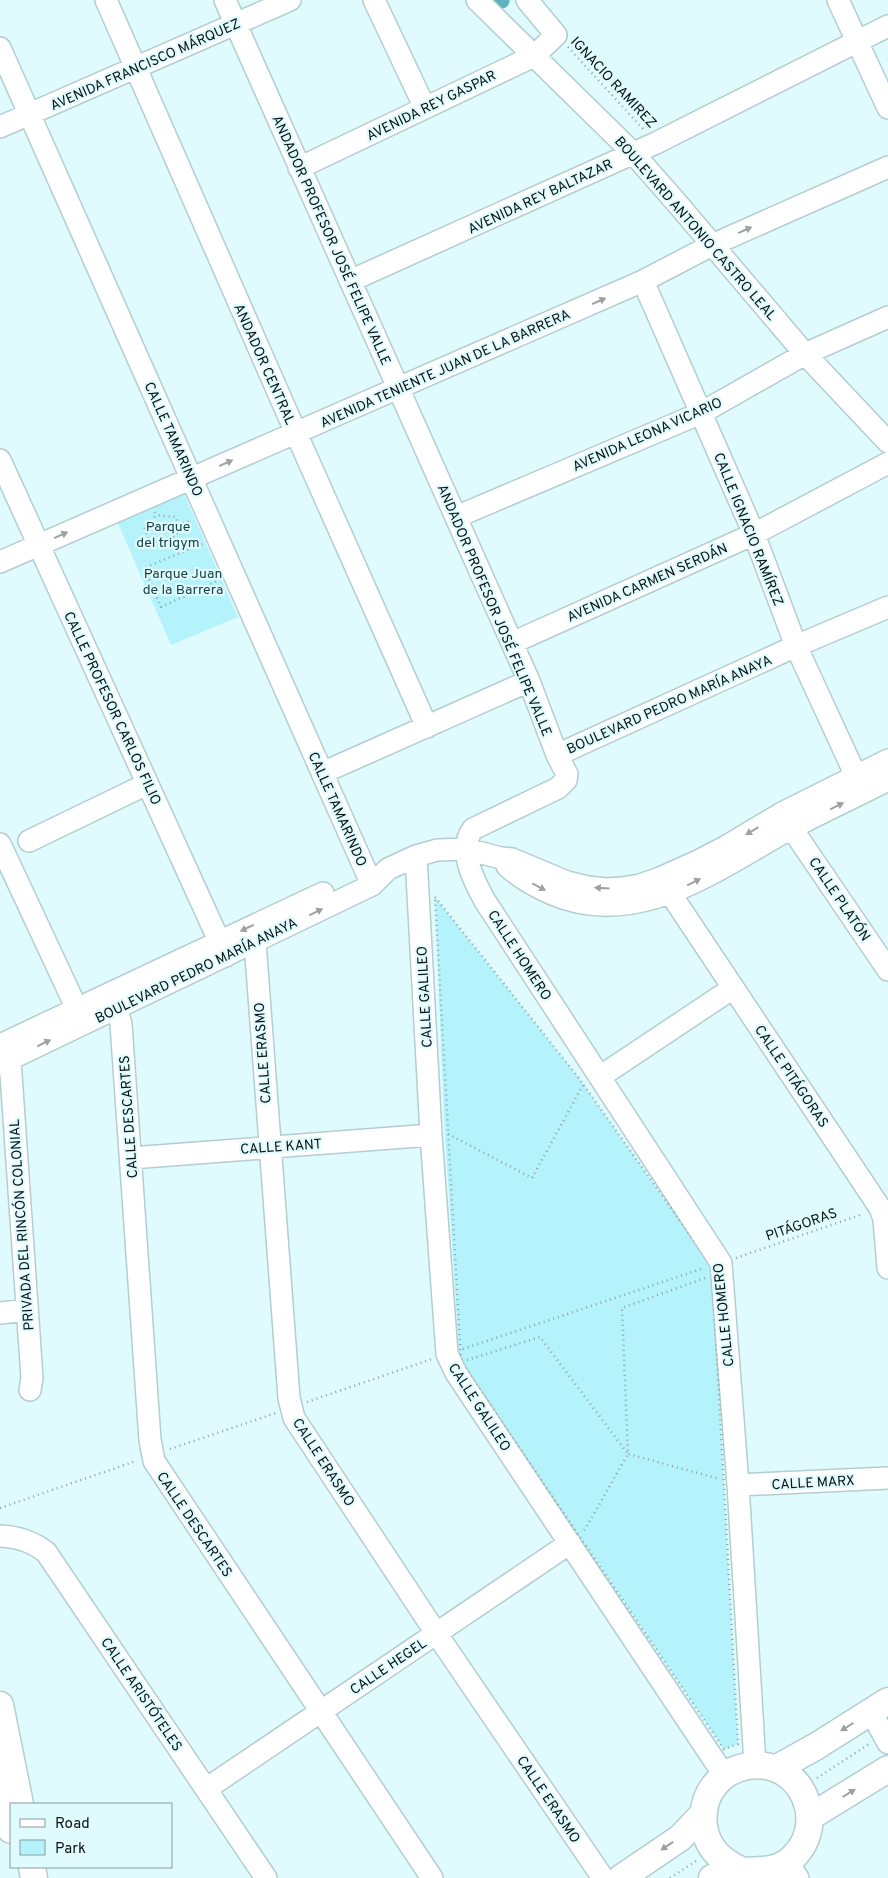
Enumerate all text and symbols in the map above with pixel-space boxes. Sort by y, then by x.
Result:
street label: AVENIDA FRANCISCO MÁRQUEZ [47,15,243,115]
street label: IGNACIO RAMIREZ [566,34,660,132]
street label: AVENIDA REY GASPAR [364,68,499,145]
street label: ANDADOR PROFESOR JOSÉ FELIPE VALLE [268,113,395,368]
street label: BOULEVARD ANTONIO CASTRO LEAL [610,134,780,325]
street label: AVENIDA REY BALTAZAR [465,156,616,238]
one-way arrow [738,226,752,234]
one-way arrow [592,296,606,304]
street label: ANDADOR CENTRAL [229,301,298,428]
street label: AVENIDA TENIENTE JUAN DE LA BARRERA [318,306,573,432]
street label: CALLE TAMARINDO [140,380,206,500]
street label: AVENIDA LEONA VICARIO [570,395,725,476]
street label: CALLE IGNACIO RAMÍREZ [709,450,787,609]
one-way arrow [219,459,233,467]
street label: ANDADOR PROFESOR JOSÉ FELIPE VALLE [433,482,555,739]
park label: Parque del trigym [136,519,200,552]
one-way arrow [54,531,68,539]
street label: AVENIDA CARMEN SERDÁN [564,539,731,627]
park label: Parque Juan de la Barrera [143,566,223,599]
street label: CALLE PROFESOR CARLOS FILIO [59,609,164,808]
street label: BOULEVARD PEDRO MARÍA ANAYA [564,651,775,758]
street label: CALLE TAMARINDO [304,750,370,870]
one-way arrow [830,802,845,810]
one-way arrow [745,827,758,836]
street label: CALLE PLATÓN [804,854,874,945]
one-way arrow [687,878,701,886]
one-way arrow [532,883,546,892]
one-way arrow [594,884,610,892]
street label: CALLE HOMERO [483,907,554,1004]
one-way arrow [309,908,324,916]
street label: BOULEVARD PEDRO MARÍA ANAYA [92,914,301,1028]
one-way arrow [240,925,254,933]
street label: CALLE GALILEO [414,946,437,1048]
street label: CALLE ERASMO [251,1002,276,1104]
street label: CALLE PITÁGORAS [750,1022,832,1131]
one-way arrow [37,1039,51,1047]
street label: CALLE DESCARTES [117,1055,142,1179]
street label: PRIVADA DEL RINCÓN COLONIAL [6,1118,38,1331]
street label: CALLE KANT [240,1136,322,1159]
street label: PITÁGORAS [763,1204,839,1246]
street label: CALLE HOMERO [711,1262,738,1368]
street label: CALLE GALILEO [444,1360,514,1455]
street label: CALLE ERASMO [288,1416,358,1510]
street label: CALLE DESCARTES [152,1469,235,1581]
street label: CALLE MARX [771,1473,855,1494]
street label: CALLE ARISTÓTELES [96,1634,186,1755]
street label: CALLE HEGEL [347,1635,431,1699]
one-way arrow [840,1722,854,1732]
street label: CALLE ERASMO [512,1753,583,1847]
one-way arrow [843,1788,856,1798]
legend [10,1803,172,1868]
text: Road [55,1815,90,1834]
text: Park [55,1840,86,1859]
one-way arrow [660,1841,674,1851]

